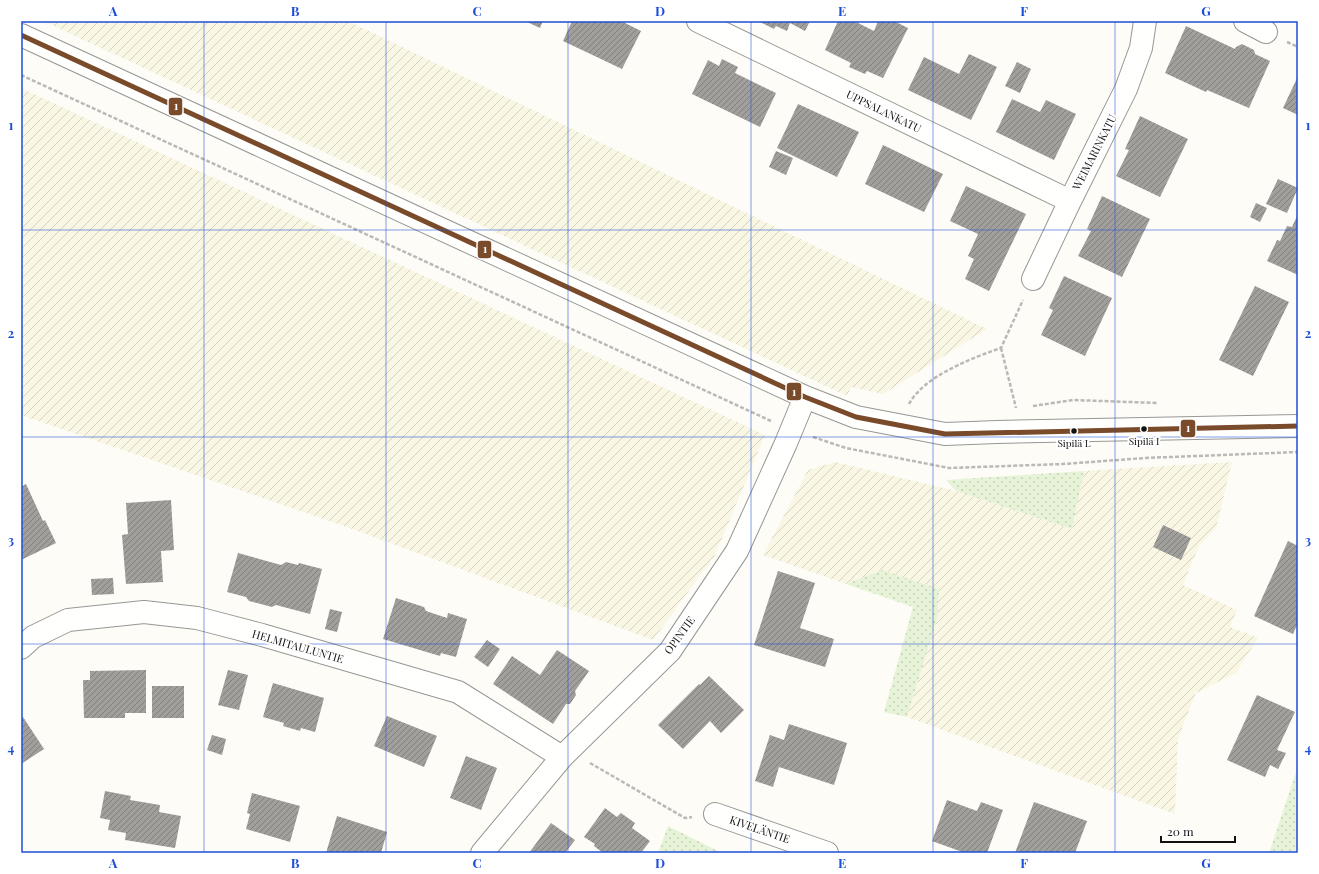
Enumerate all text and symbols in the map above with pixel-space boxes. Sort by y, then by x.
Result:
text: A [108,2,118,19]
text: B [291,2,300,19]
text: C [472,2,482,19]
text: D [655,2,665,19]
text: E [838,2,846,19]
text: F [1020,2,1028,19]
text: G [1201,2,1211,19]
street label: UPPSALANKATU [844,86,925,136]
line badge: 1 [168,97,183,116]
text: 1 [174,98,178,113]
street label: WEIMARINKATU [1068,111,1120,193]
text: 1 [9,116,14,133]
text: 1 [1306,116,1311,133]
line badge: 1 [477,240,492,259]
text: 1 [483,241,487,256]
text: 2 [8,324,15,341]
text: 2 [1305,324,1312,341]
line badge: 1 [786,382,802,401]
text: 1 [792,384,796,399]
line badge: 1 [1180,419,1196,438]
text: 1 [1186,420,1190,435]
marker: Sipilä I [1139,424,1149,434]
marker: Sipilä L [1069,426,1079,436]
place label: Sipilä I [1129,434,1159,448]
place label: Sipilä L [1057,436,1091,450]
text: 3 [8,531,14,548]
text: 3 [1305,531,1311,548]
street label: OPINTIE [660,613,698,657]
street label: HELMITAULUNTIE [250,626,346,666]
text: 4 [8,739,15,756]
text: 4 [1305,739,1312,756]
street label: KIVELÄNTIE [728,812,792,846]
scale bar [1161,818,1235,844]
text: 20 m [1167,823,1194,839]
text: A [108,854,118,871]
text: B [291,854,300,871]
text: C [472,854,482,871]
text: D [655,854,665,871]
text: E [838,854,846,871]
text: F [1020,854,1028,871]
text: G [1201,854,1211,871]

